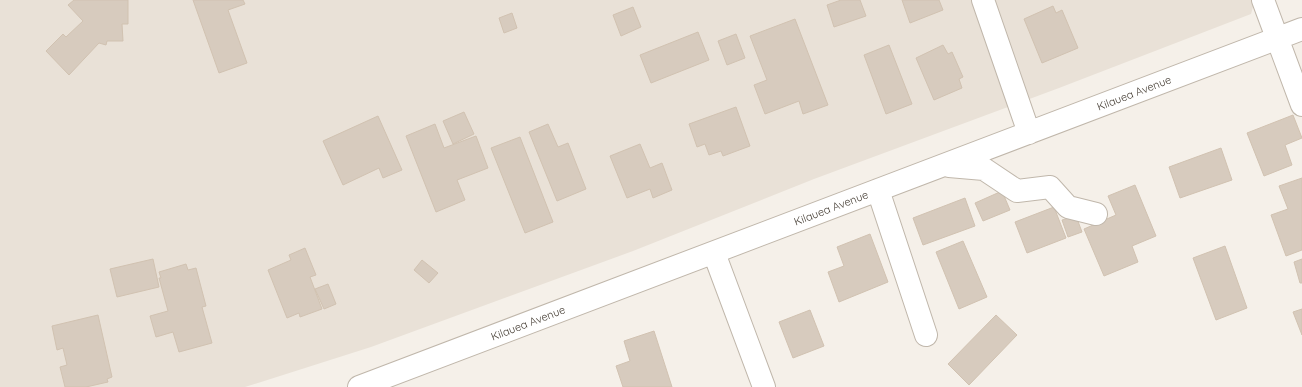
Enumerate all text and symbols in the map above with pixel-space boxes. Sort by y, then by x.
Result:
street label: Kilauea Avenue [1095,72,1173,114]
street label: Kilauea Avenue [792,187,870,229]
street label: Kilauea Avenue [489,302,567,344]

